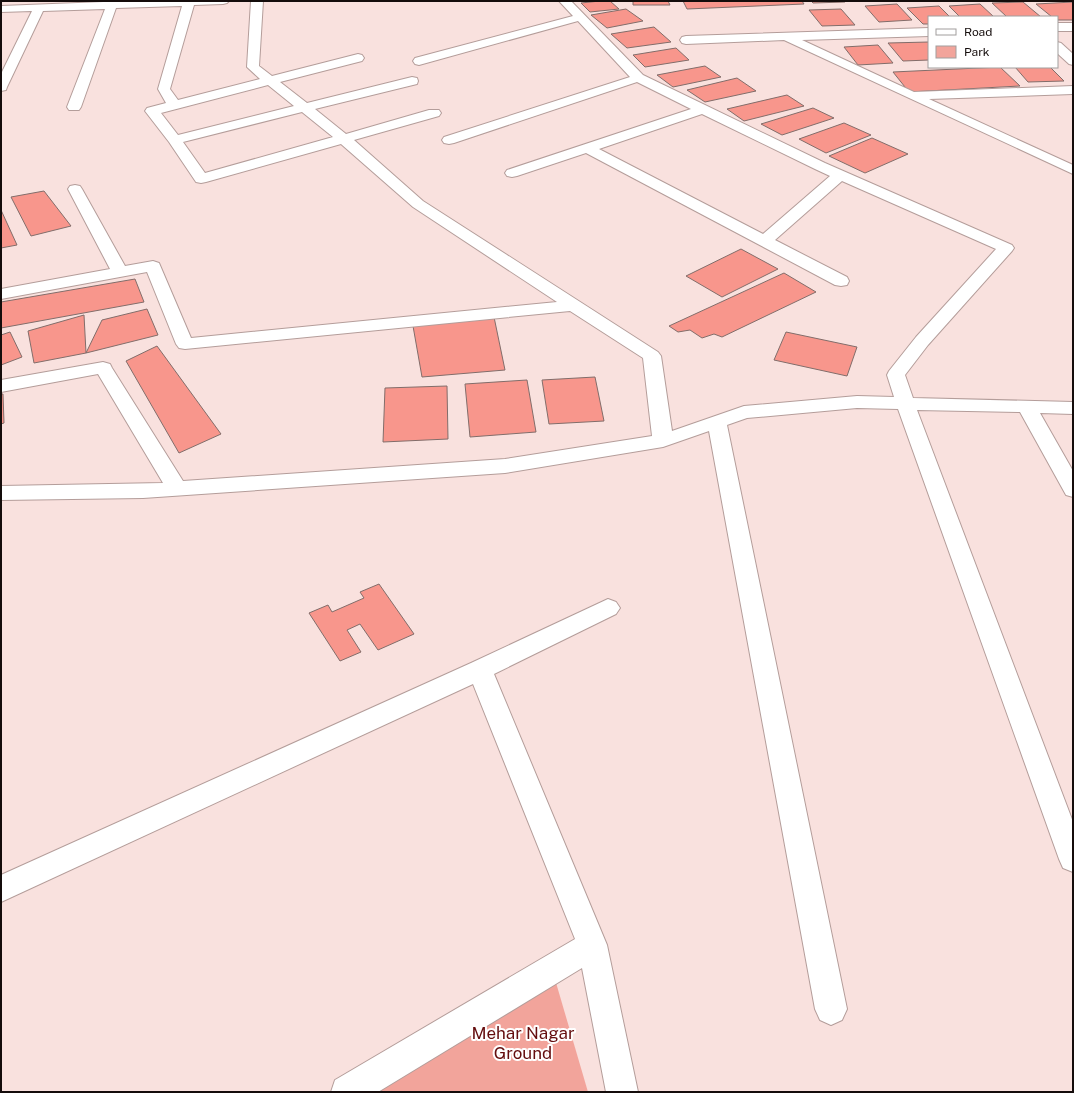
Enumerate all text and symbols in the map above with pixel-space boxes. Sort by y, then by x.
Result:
legend [928,16,1058,68]
text: Road [964,25,992,39]
text: Park [964,45,990,59]
park label: Mehar Nagar Ground [471,1023,575,1063]

